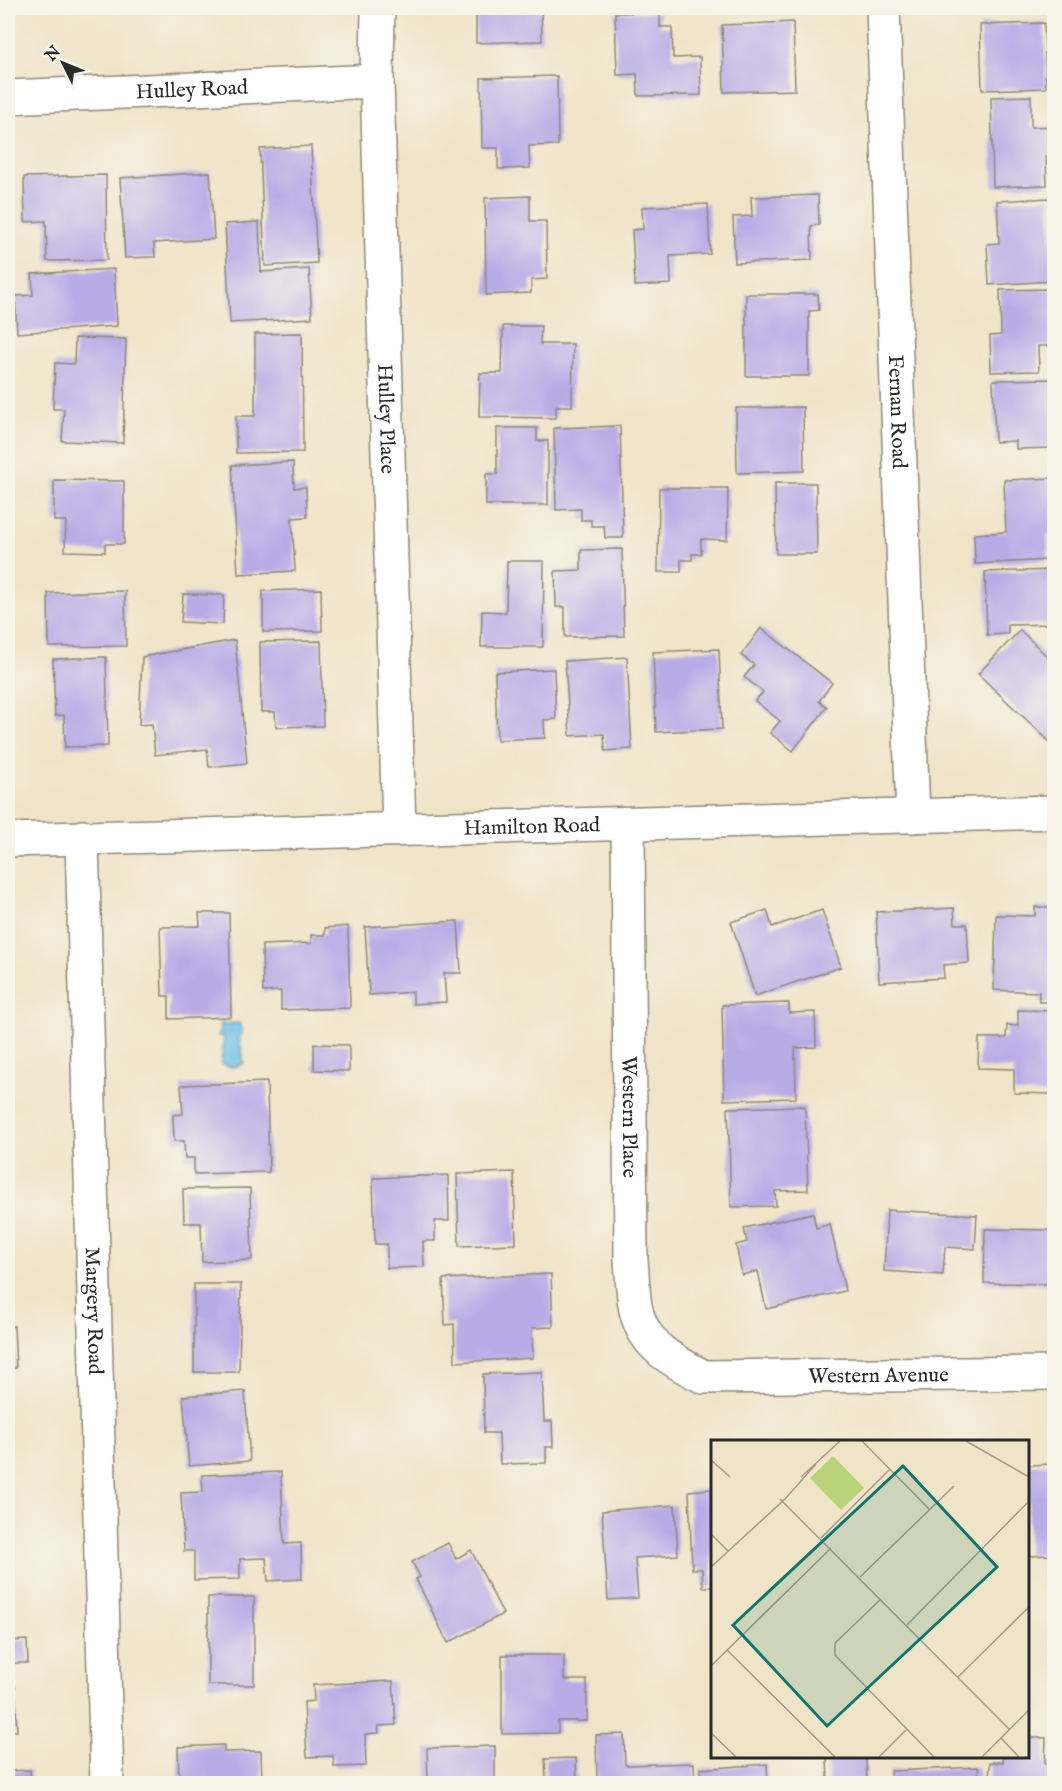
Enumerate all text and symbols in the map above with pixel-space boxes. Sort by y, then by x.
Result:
north arrow [33,33,93,93]
text: N [41,42,66,67]
street label: Hulley Road [135,75,249,106]
street label: Fernan Road [881,354,912,470]
street label: Hulley Place [370,363,401,475]
street label: Hamilton Road [463,812,601,843]
street label: Western Place [615,1056,642,1178]
street label: Margery Road [78,1247,108,1376]
street label: Western Avenue [808,1362,949,1391]
inset map [711,1440,1029,1758]

